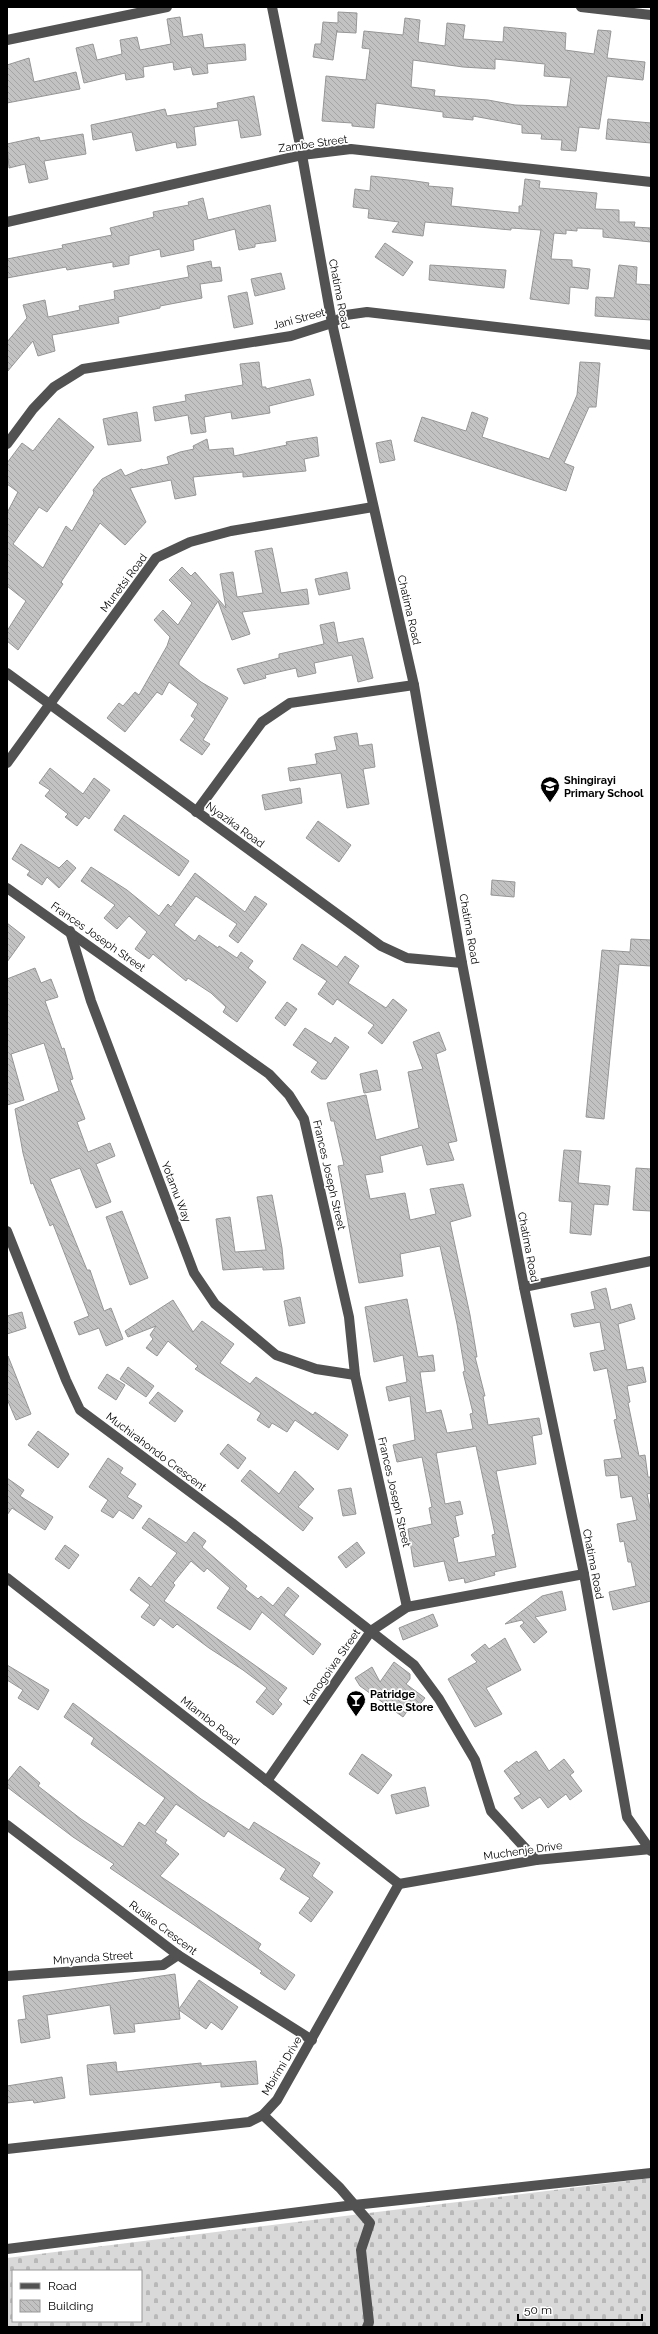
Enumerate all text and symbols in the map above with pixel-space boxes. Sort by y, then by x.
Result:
street label: Zambe Street [278,133,349,155]
street label: Chatima Road [326,258,352,330]
street label: Jani Street [272,306,327,332]
street label: Munetsi Road [98,551,150,615]
street label: Chatima Road [395,574,423,646]
place label: Shingirayi Primary School [564,774,644,800]
school or university icon: Shingirayi Primary School [539,775,561,803]
street label: Nyazika Road [203,799,267,851]
street label: Chatima Road [456,893,482,965]
street label: Frances Joseph Street [48,899,148,975]
street label: Frances Joseph Street [310,1119,348,1232]
street label: Yotamu Way [158,1160,194,1224]
street label: Chatima Road [515,1211,541,1283]
street label: Muchirahondo Crescent [103,1410,209,1494]
street label: Frances Joseph Street [375,1436,413,1549]
street label: Chatima Road [580,1528,606,1600]
street label: Kanogoiwa Street [301,1626,363,1708]
place label: Patridge Bottle Store [370,1688,434,1714]
bar icon: Patridge Bottle Store [345,1689,367,1717]
street label: Mlambo Road [178,1694,242,1748]
street label: Muchenje Drive [483,1839,564,1863]
street label: Rusike Crescent [126,1898,200,1958]
street label: Mnyanda Street [52,1949,134,1967]
street label: Mbirimi Drive [259,2034,305,2098]
legend [12,2270,142,2322]
text: Road [48,2279,77,2293]
scale bar [518,2296,642,2322]
text: Building [48,2299,94,2313]
text: 50 m [524,2303,552,2317]

